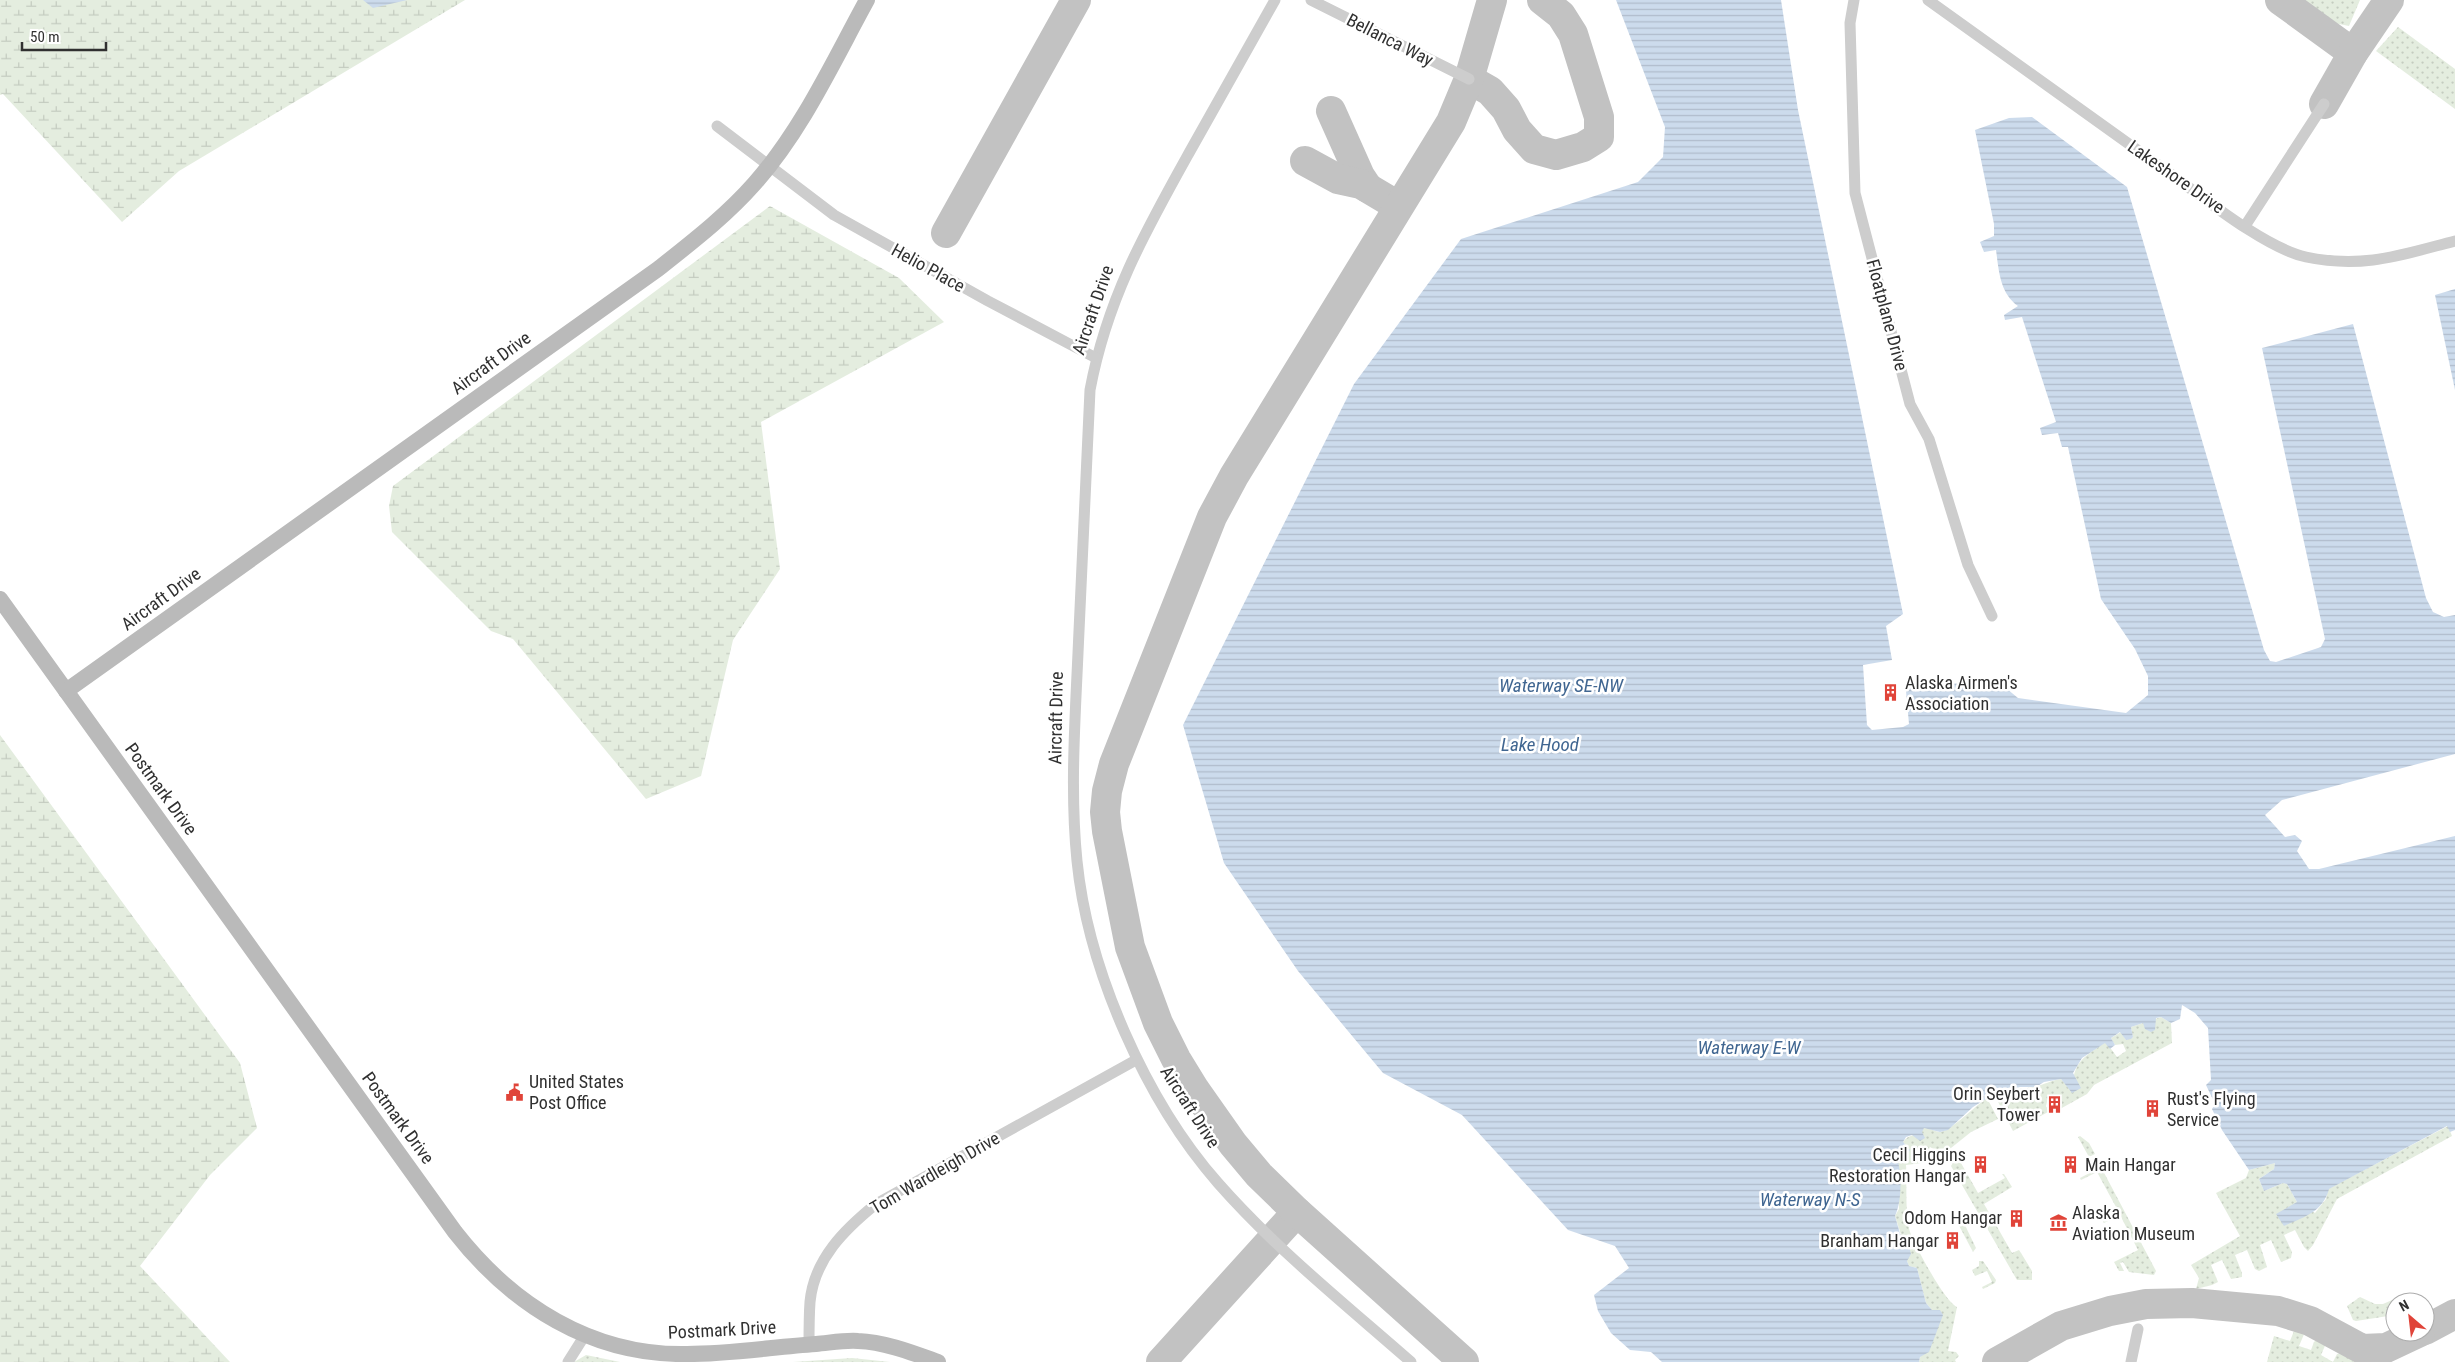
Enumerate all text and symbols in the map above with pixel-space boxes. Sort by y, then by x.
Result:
street label: Bellanca Way [1343,9,1437,71]
scale bar [22,20,106,52]
text: 50 m [30,28,60,46]
street label: Lakeshore Drive [2124,135,2229,218]
street label: Helio Place [888,239,969,296]
street label: Floatplane Drive [1863,257,1912,373]
street label: Aircraft Drive [1067,262,1118,357]
street label: Aircraft Drive [447,327,534,398]
street label: Aircraft Drive [117,563,204,634]
street label: Aircraft Drive [1044,671,1067,765]
place label: Alaska Airmen's Association [1905,672,2018,714]
water label: Waterway SE-NW [1499,674,1624,697]
building icon: Alaska Airmen's Association [1881,683,1901,703]
water label: Lake Hood [1501,733,1580,756]
street label: Postmark Drive [121,739,202,839]
water label: Waterway E-W [1698,1036,1801,1059]
street label: Aircraft Drive [1156,1062,1225,1151]
street label: Postmark Drive [358,1068,439,1168]
place label: United States Post Office [529,1071,624,1113]
public building icon: United States Post Office [505,1082,525,1102]
place label: Orin Seybert Tower [1953,1083,2041,1125]
place label: Rust's Flying Service [2167,1088,2256,1130]
building icon: Orin Seybert Tower [2044,1094,2064,1114]
building icon: Rust's Flying Service [2143,1099,2163,1119]
street label: Tom Wardleigh Drive [866,1127,1003,1218]
place label: Cecil Higgins Restoration Hangar [1829,1144,1967,1186]
place label: Main Hangar [2085,1154,2176,1175]
building icon: Cecil Higgins Restoration Hangar [1970,1155,1990,1175]
building icon: Main Hangar [2061,1155,2081,1175]
water label: Waterway N-S [1760,1188,1861,1211]
place label: Alaska Aviation Museum [2072,1202,2195,1244]
place label: Odom Hangar [1904,1207,2003,1228]
building icon: Odom Hangar [2006,1208,2026,1228]
museum icon: Alaska Aviation Museum [2048,1213,2068,1233]
place label: Branham Hangar [1820,1230,1940,1251]
building icon: Branham Hangar [1943,1231,1963,1251]
north arrow [2385,1292,2435,1342]
text: N [2396,1296,2411,1315]
street label: Postmark Drive [667,1316,777,1343]

